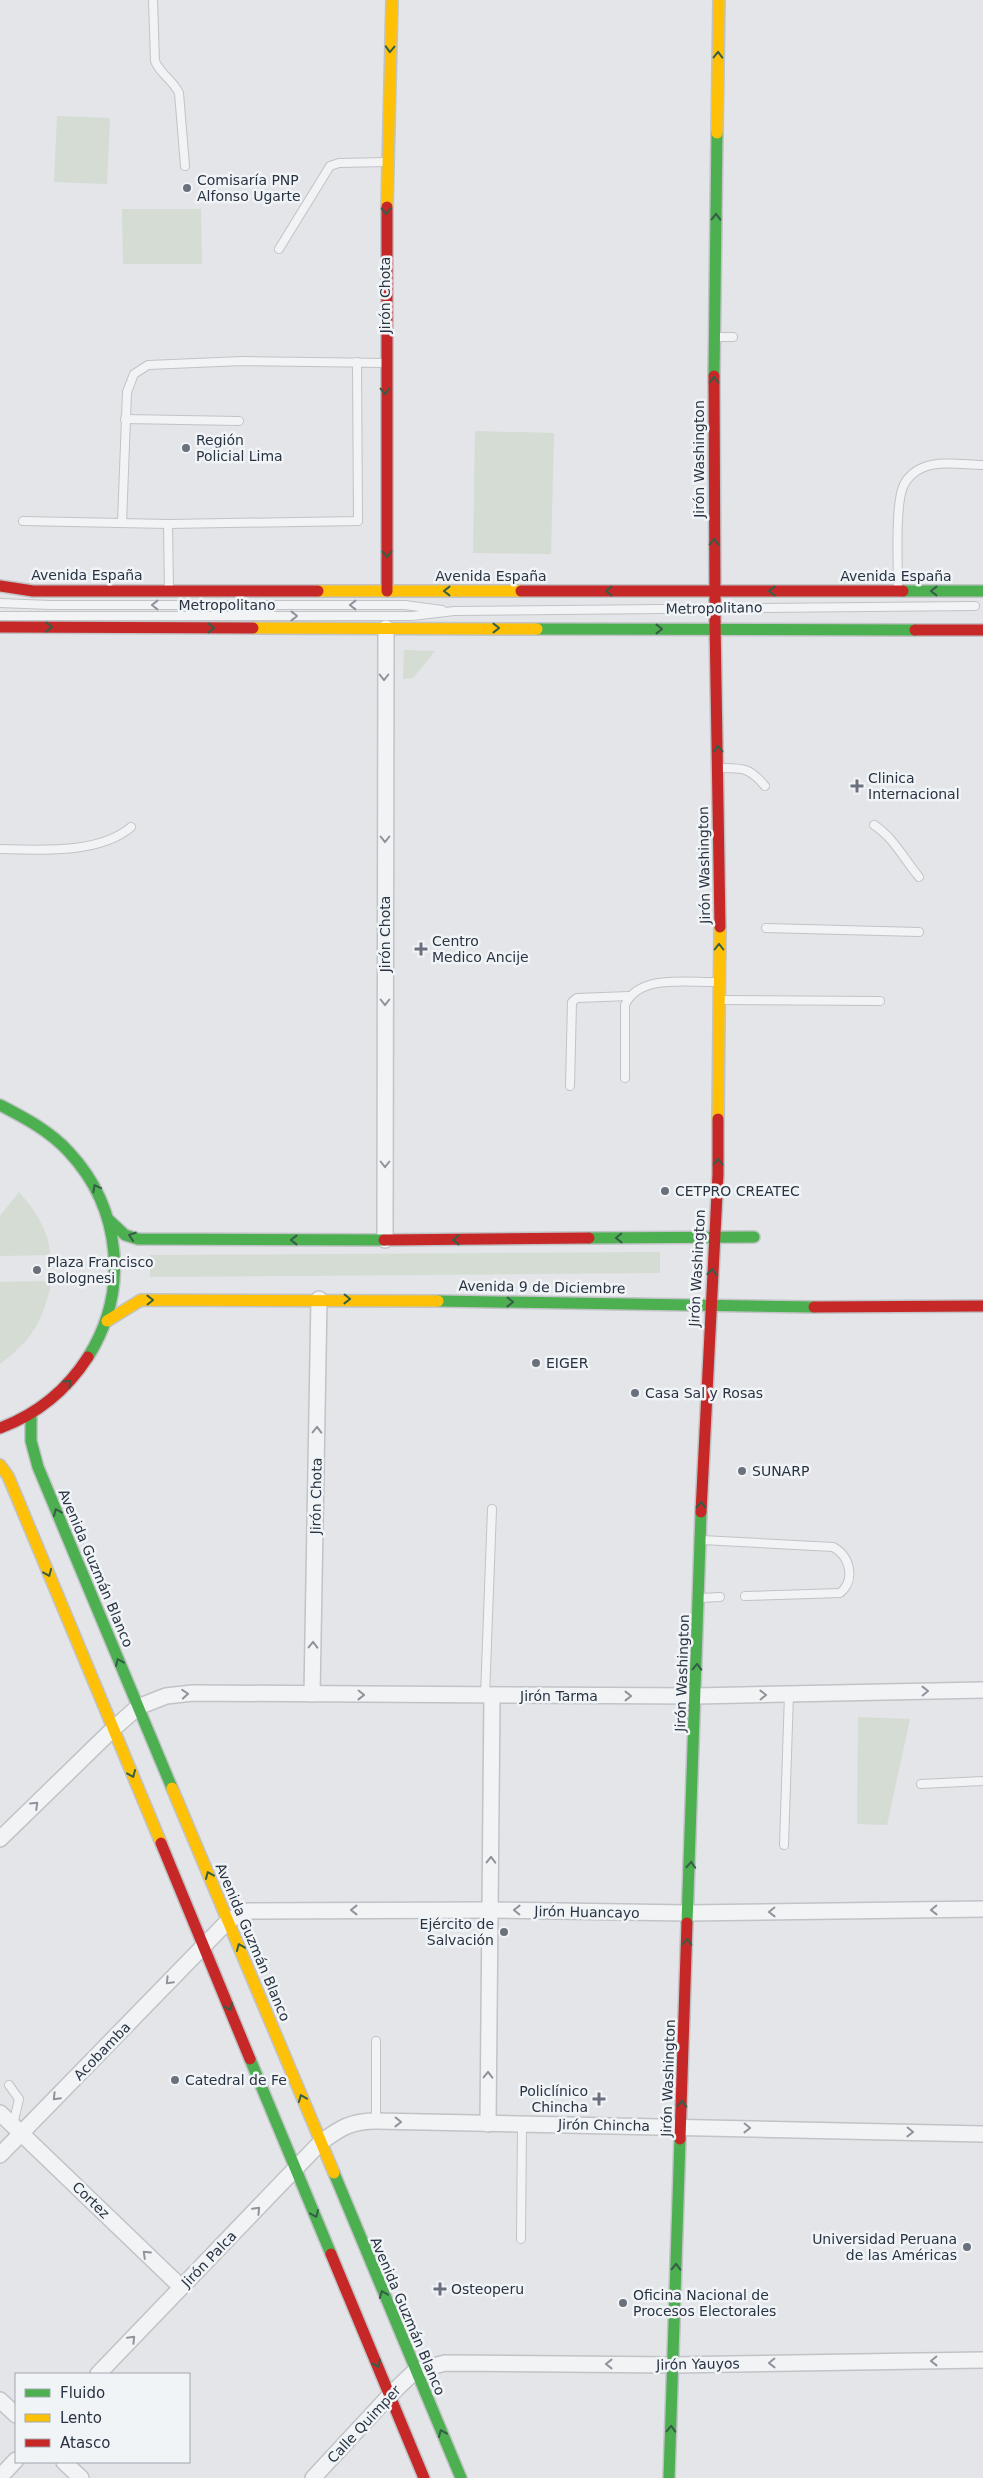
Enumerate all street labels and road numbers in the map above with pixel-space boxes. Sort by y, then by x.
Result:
street label: Jirón Chota [377,257,393,334]
street label: Jirón Washington [691,400,707,519]
street label: Avenida España [31,567,143,583]
street label: Avenida España [435,568,547,584]
street label: Avenida España [840,568,952,584]
street label: Metropolitano [179,597,275,613]
street label: Metropolitano [665,599,763,617]
street label: Jirón Washington [695,806,713,925]
street label: Jirón Chota [377,896,393,973]
street label: Jirón Washington [686,1209,708,1328]
street label: Avenida 9 de Diciembre [458,1278,626,1296]
street label: Jirón Chota [307,1458,325,1535]
street label: Avenida Guzmán Blanco [55,1487,137,1649]
street label: Jirón Washington [672,1614,692,1733]
street label: Jirón Tarma [519,1688,598,1704]
street label: Avenida Guzmán Blanco [212,1861,294,2023]
street label: Jirón Huancayo [533,1903,640,1921]
street label: Acobamba [70,2019,134,2083]
street label: Jirón Washington [658,2019,678,2138]
street label: Jirón Chincha [557,2116,650,2134]
street label: Cortez [69,2178,113,2222]
street label: Jirón Palca [178,2228,240,2291]
street label: Avenida Guzmán Blanco [367,2235,449,2397]
street label: Jirón Yauyos [655,2355,740,2373]
street label: Calle Quimper [324,2382,404,2466]

